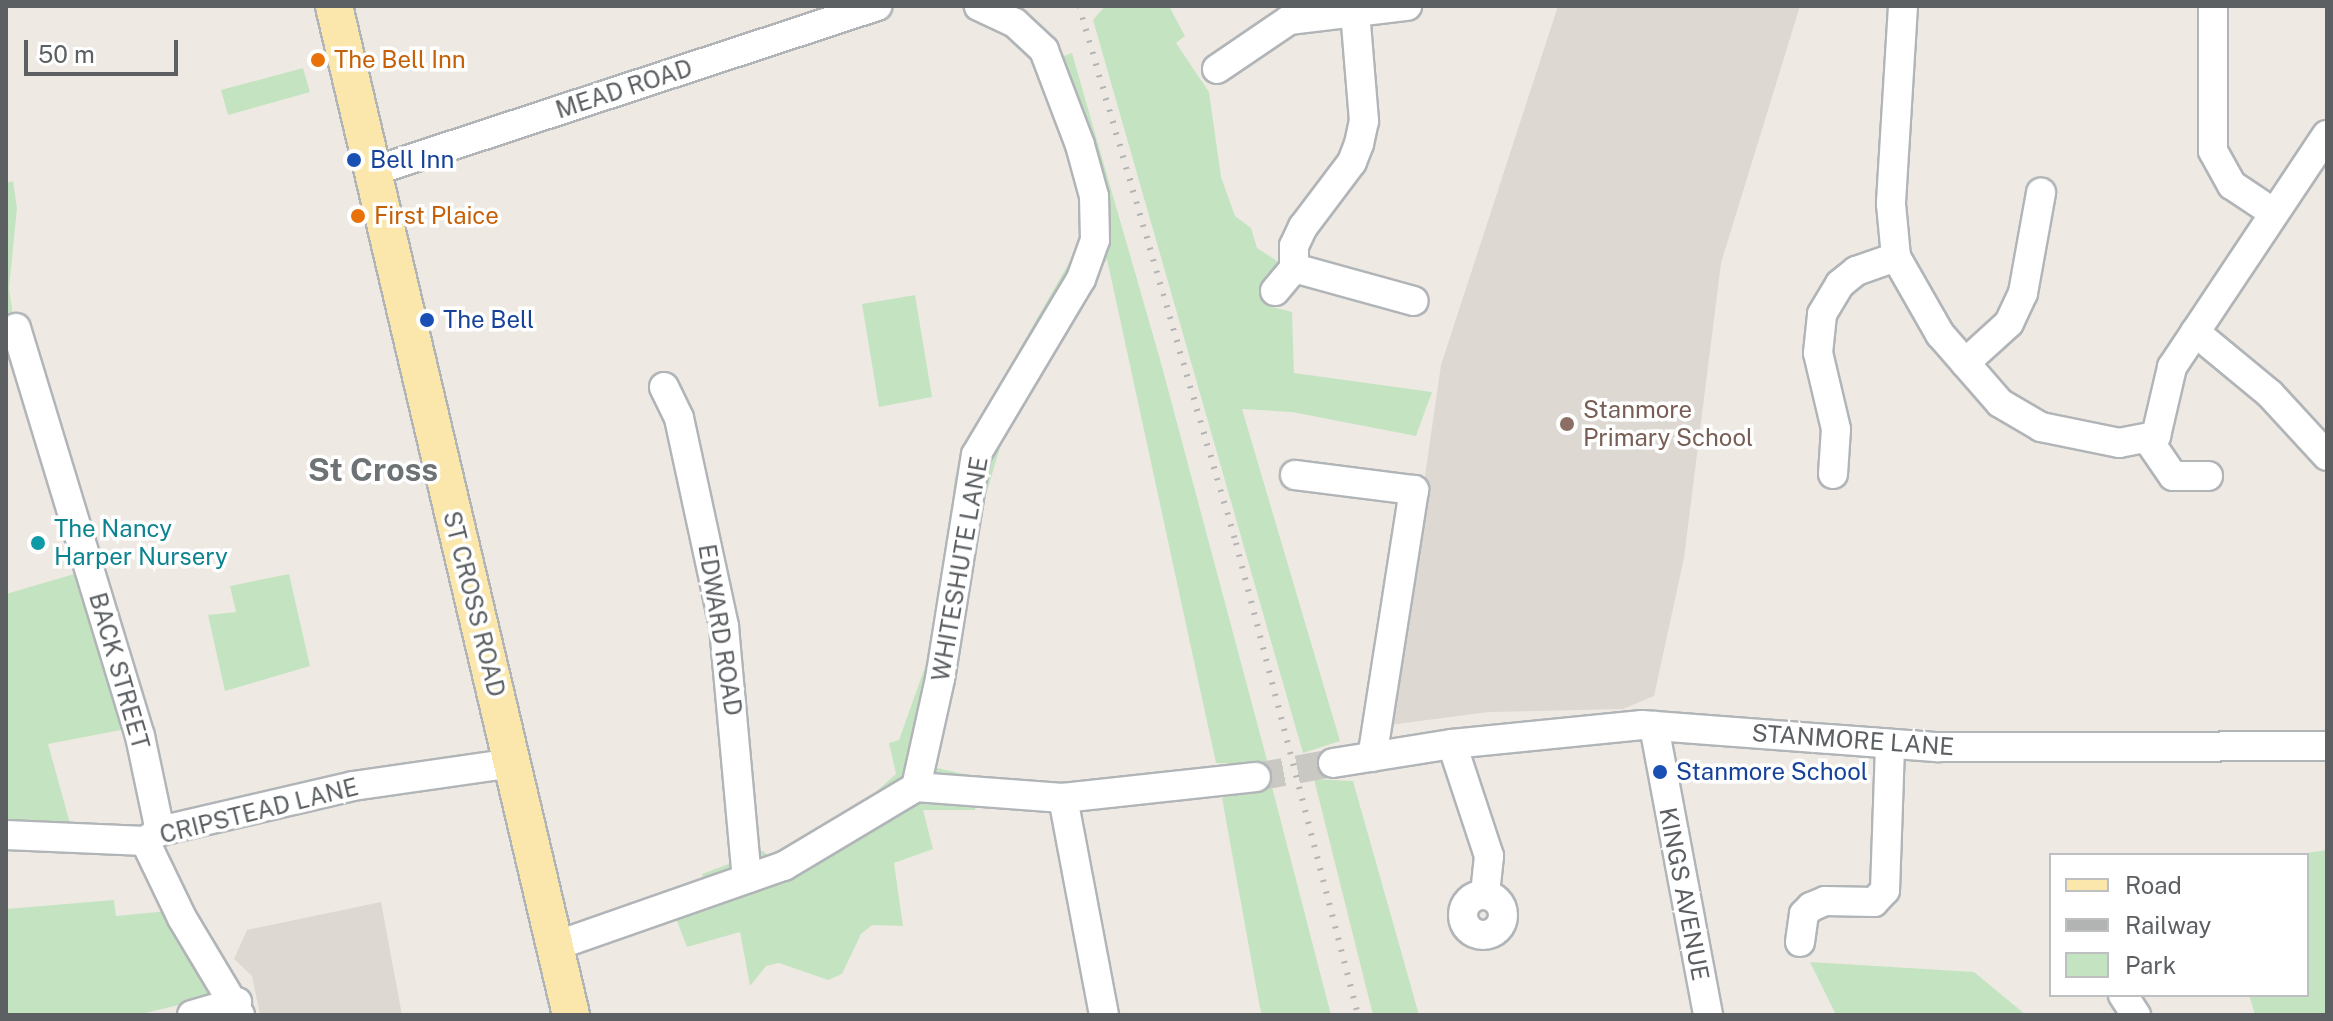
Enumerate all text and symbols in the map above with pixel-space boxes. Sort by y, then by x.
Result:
scale bar [28,24,182,74]
text: 50 m [38,40,95,68]
place label: The Bell Inn [334,46,466,74]
marker: The Bell Inn [309,51,327,69]
street label: MEAD ROAD [552,53,696,125]
place label: Bell Inn [370,146,454,174]
marker: Bell Inn [345,151,363,169]
place label: First Plaice [374,202,499,230]
marker: First Plaice [349,207,367,225]
place label: The Bell [443,306,534,334]
marker: The Bell [418,311,436,329]
place label: Stanmore Primary School [1583,396,1753,452]
marker: Stanmore Primary School [1558,415,1576,433]
district label: St Cross [308,451,438,489]
street label: WHITESHUTE LANE [926,454,994,684]
street label: ST CROSS ROAD [437,508,511,700]
place label: The Nancy Harper Nursery [54,515,228,571]
marker: The Nancy Harper Nursery [29,534,47,552]
street label: EDWARD ROAD [692,542,748,718]
street label: BACK STREET [83,589,155,753]
street label: STANMORE LANE [1751,719,1955,761]
place label: Stanmore School [1676,758,1868,786]
marker: Stanmore School [1651,763,1669,781]
street label: CRIPSTEAD LANE [157,772,361,850]
street label: KINGS AVENUE [1653,805,1715,983]
legend [2049,853,2309,997]
text: Road [2125,871,2182,899]
text: Railway [2125,911,2211,939]
text: Park [2125,951,2176,979]

